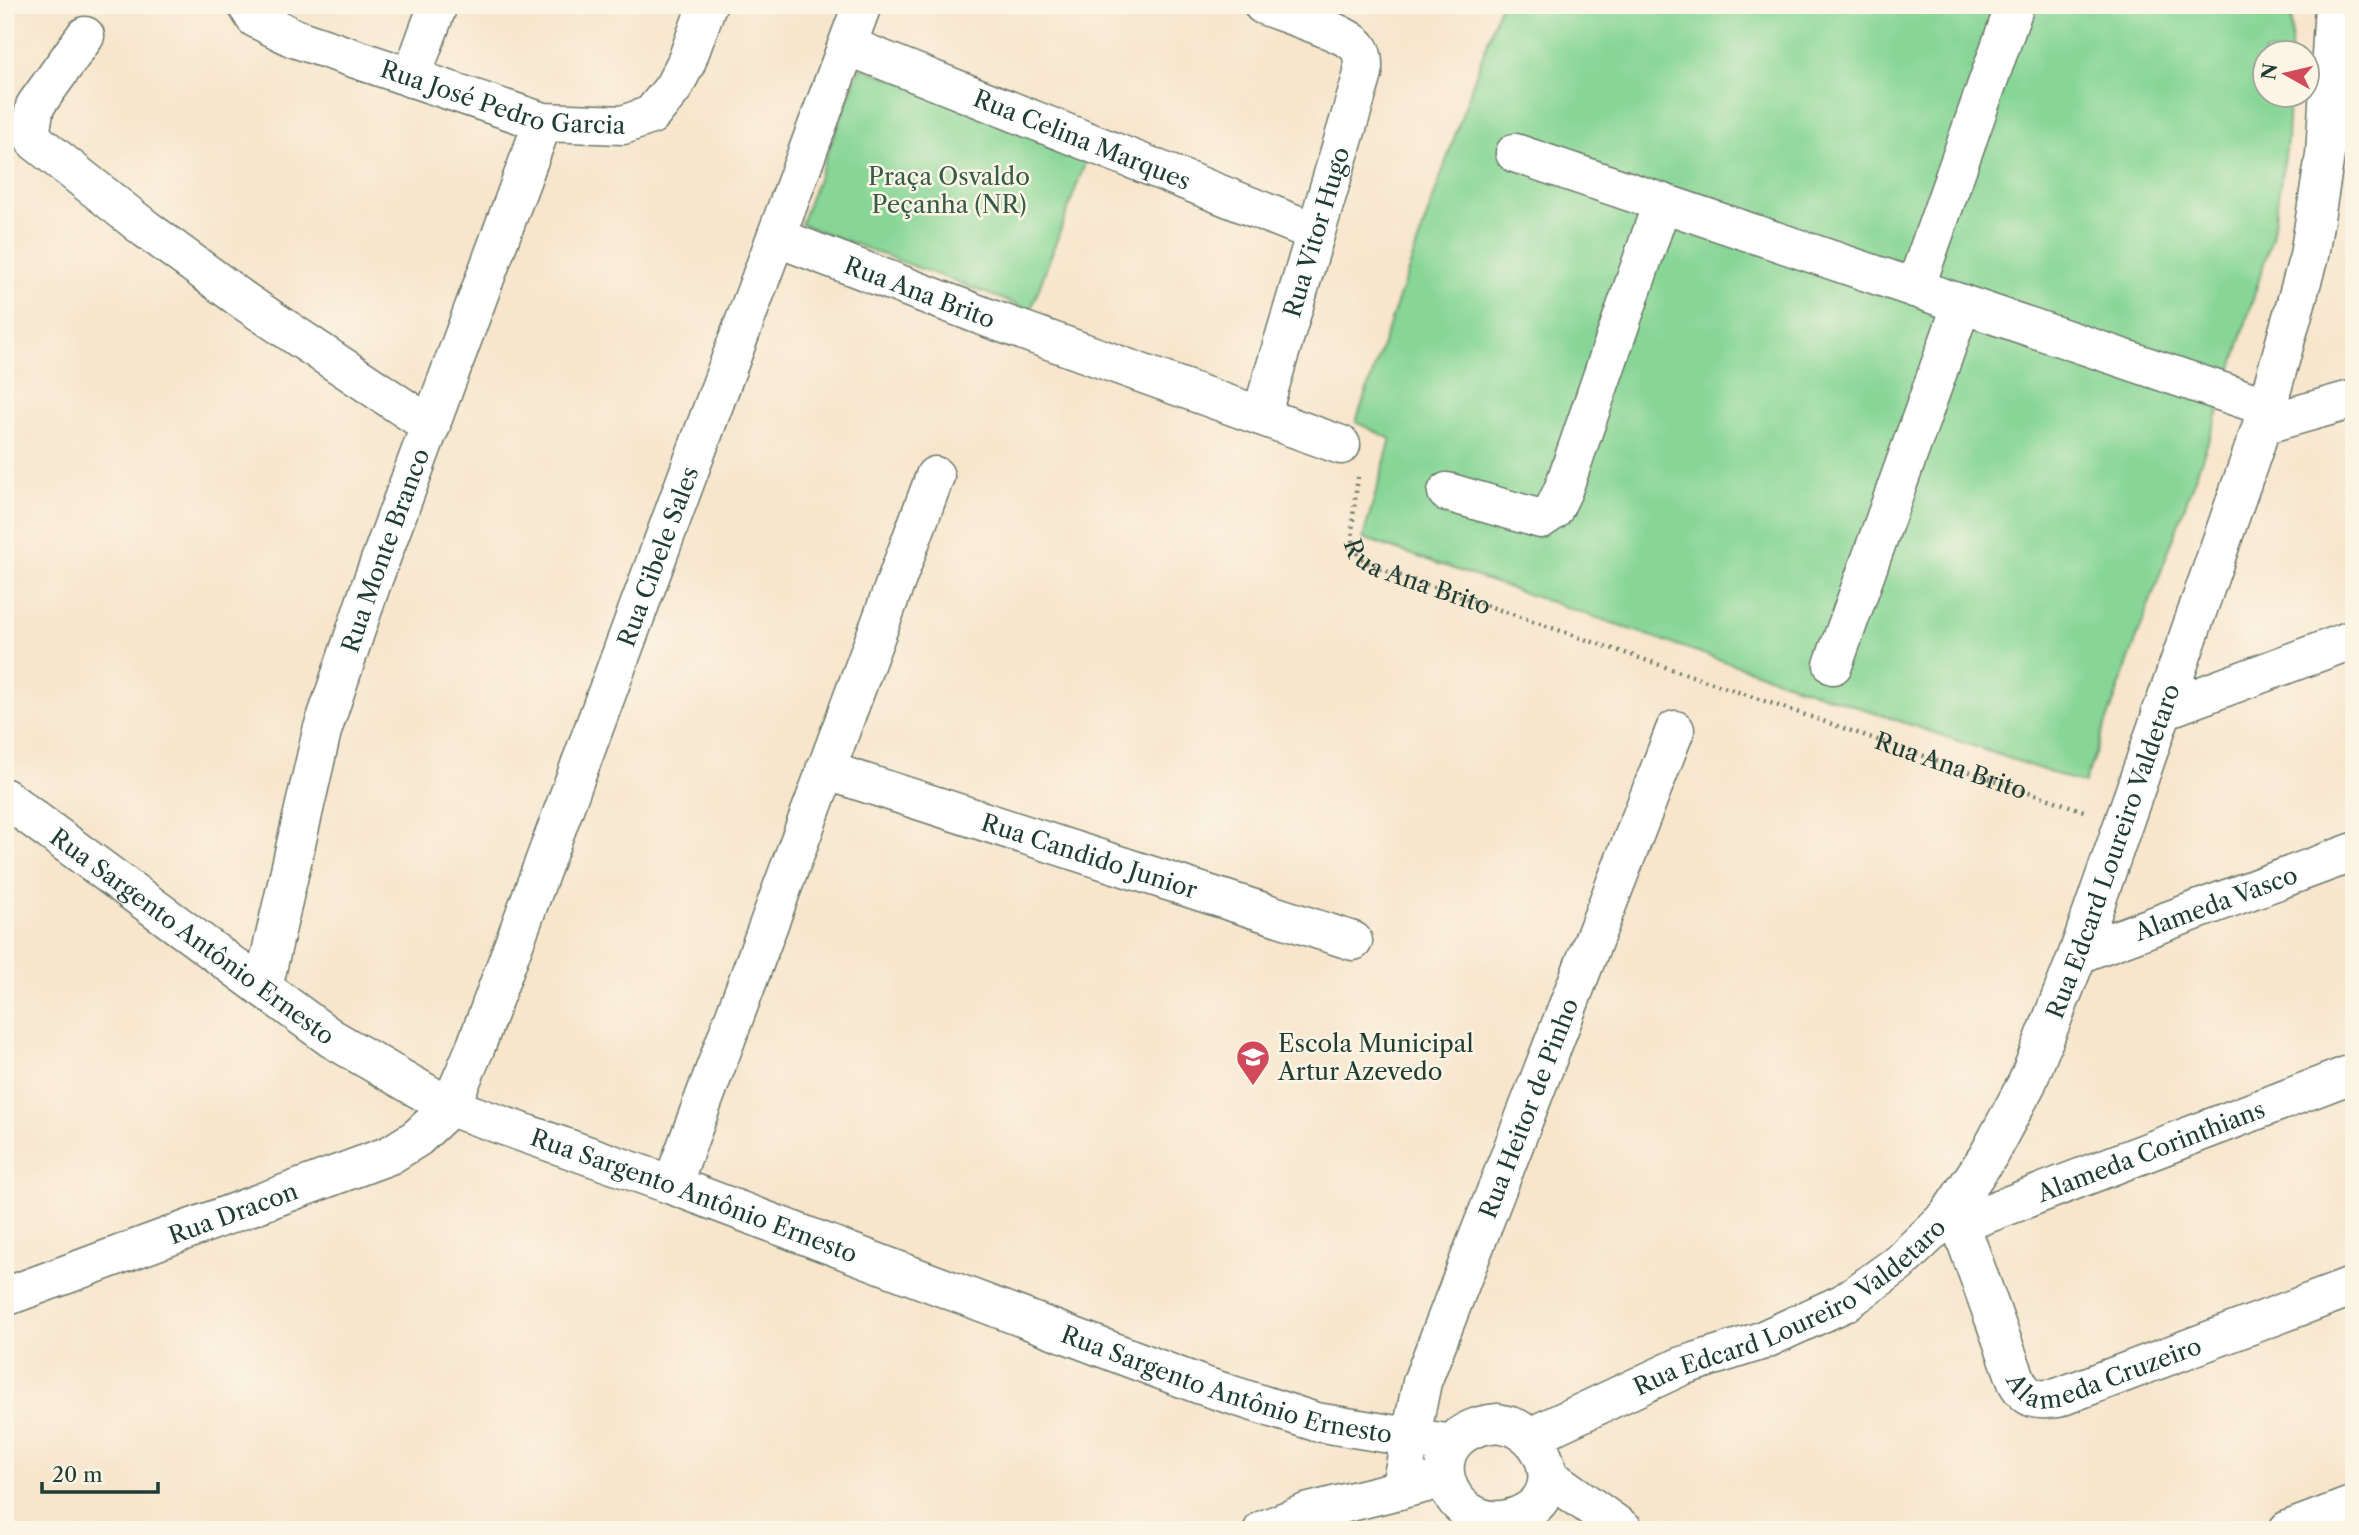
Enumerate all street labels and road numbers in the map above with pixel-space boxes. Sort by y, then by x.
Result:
street label: Rua José Pedro Garcia [377,54,626,140]
street label: Rua Celina Marques [969,83,1195,195]
street label: Rua Vitor Hugo [1277,143,1355,321]
street label: Rua Ana Brito [840,250,999,334]
street label: Rua Monte Branco [335,444,435,656]
street label: Rua Cibele Sales [611,462,704,650]
street label: Rua Ana Brito [1338,535,1495,620]
street label: Rua Edcard Loureiro Valdetaro [2040,680,2185,1022]
street label: Rua Ana Brito [1871,726,2031,805]
street label: Rua Candido Junior [978,807,1201,904]
street label: Rua Sargento Antônio Ernesto [45,822,341,1050]
street label: Alameda Vasco [2129,860,2301,947]
street label: Rua Heitor de Pinho [1473,994,1584,1222]
street label: Alameda Corinthians [2032,1094,2269,1208]
street label: Rua Sargento Antônio Ernesto [527,1122,862,1268]
street label: Rua Dracon [164,1176,302,1250]
street label: Rua Edcard Loureiro Valdetaro [1629,1212,1951,1401]
street label: Rua Sargento Antônio Ernesto [1057,1319,1394,1449]
street label: Alameda Cruzeiro [2000,1330,2205,1414]

